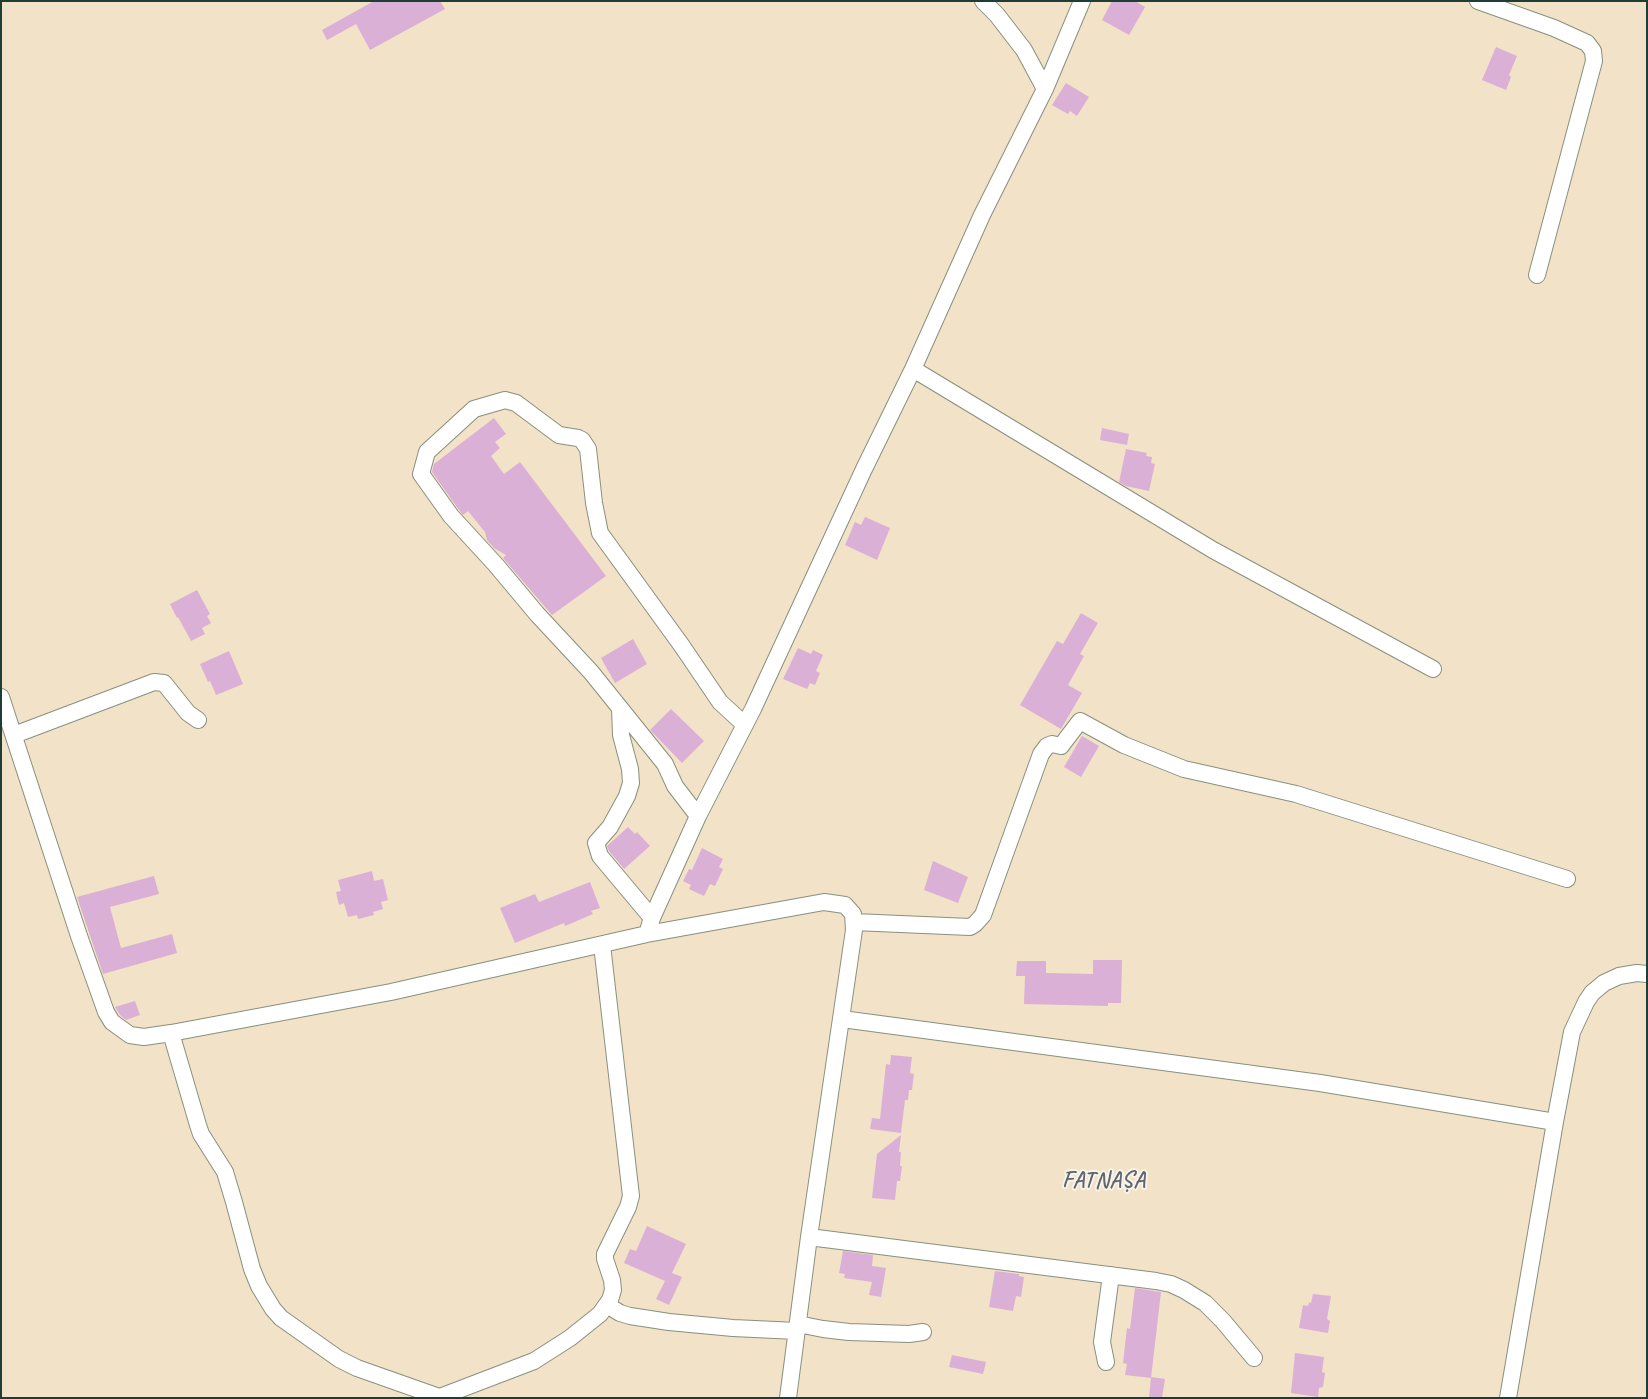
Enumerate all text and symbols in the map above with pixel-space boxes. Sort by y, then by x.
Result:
district label: FATNAṢA [1062,1168,1146,1194]

